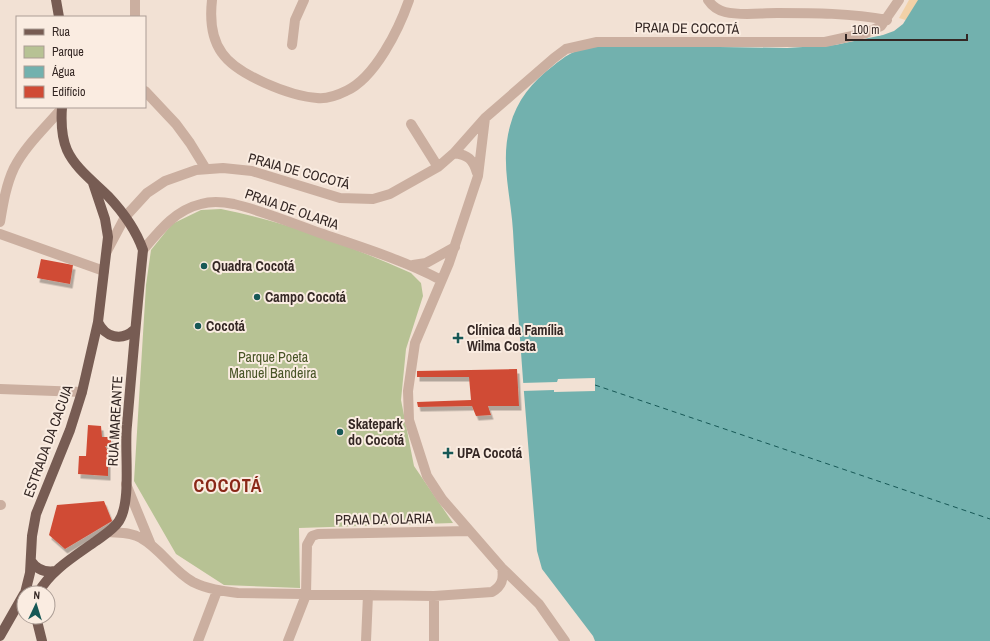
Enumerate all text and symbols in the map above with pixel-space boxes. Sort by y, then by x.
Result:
legend [16,16,146,108]
scale bar [846,16,967,42]
street label: PRAIA DE COCOTÁ [635,18,740,38]
text: 100 m [852,22,879,38]
text: Rua [52,24,71,40]
text: Parque [52,44,84,60]
text: Água [51,64,76,80]
text: Edifício [52,84,85,100]
street label: PRAIA DE COCOTÁ [246,149,352,193]
street label: PRAIA DE OLARIA [243,184,342,234]
place label: Quadra Cocotá [212,257,295,275]
marker: Quadra Cocotá [199,261,209,271]
place label: Campo Cocotá [265,288,347,306]
marker: Campo Cocotá [252,292,262,302]
place label: Cocotá [206,317,246,335]
marker: Cocotá [193,321,203,331]
place label: Clínica da Família Wilma Costa [467,321,564,355]
marker: Clínica da Família Wilma Costa [452,332,464,344]
park label: Parque Poeta Manuel Bandeira [229,348,317,382]
street label: RUA MAREANTE [104,375,126,467]
street label: ESTRADA DA CACUIA [19,382,77,500]
place label: Skatepark do Cocotá [348,415,405,449]
marker: Skatepark do Cocotá [335,427,345,437]
place label: UPA Cocotá [457,444,523,462]
marker: UPA Cocotá [442,447,454,459]
district label: COCOTÁ [194,473,262,498]
street label: PRAIA DA OLARIA [335,509,433,529]
north arrow [16,585,56,625]
text: N [33,588,40,602]

